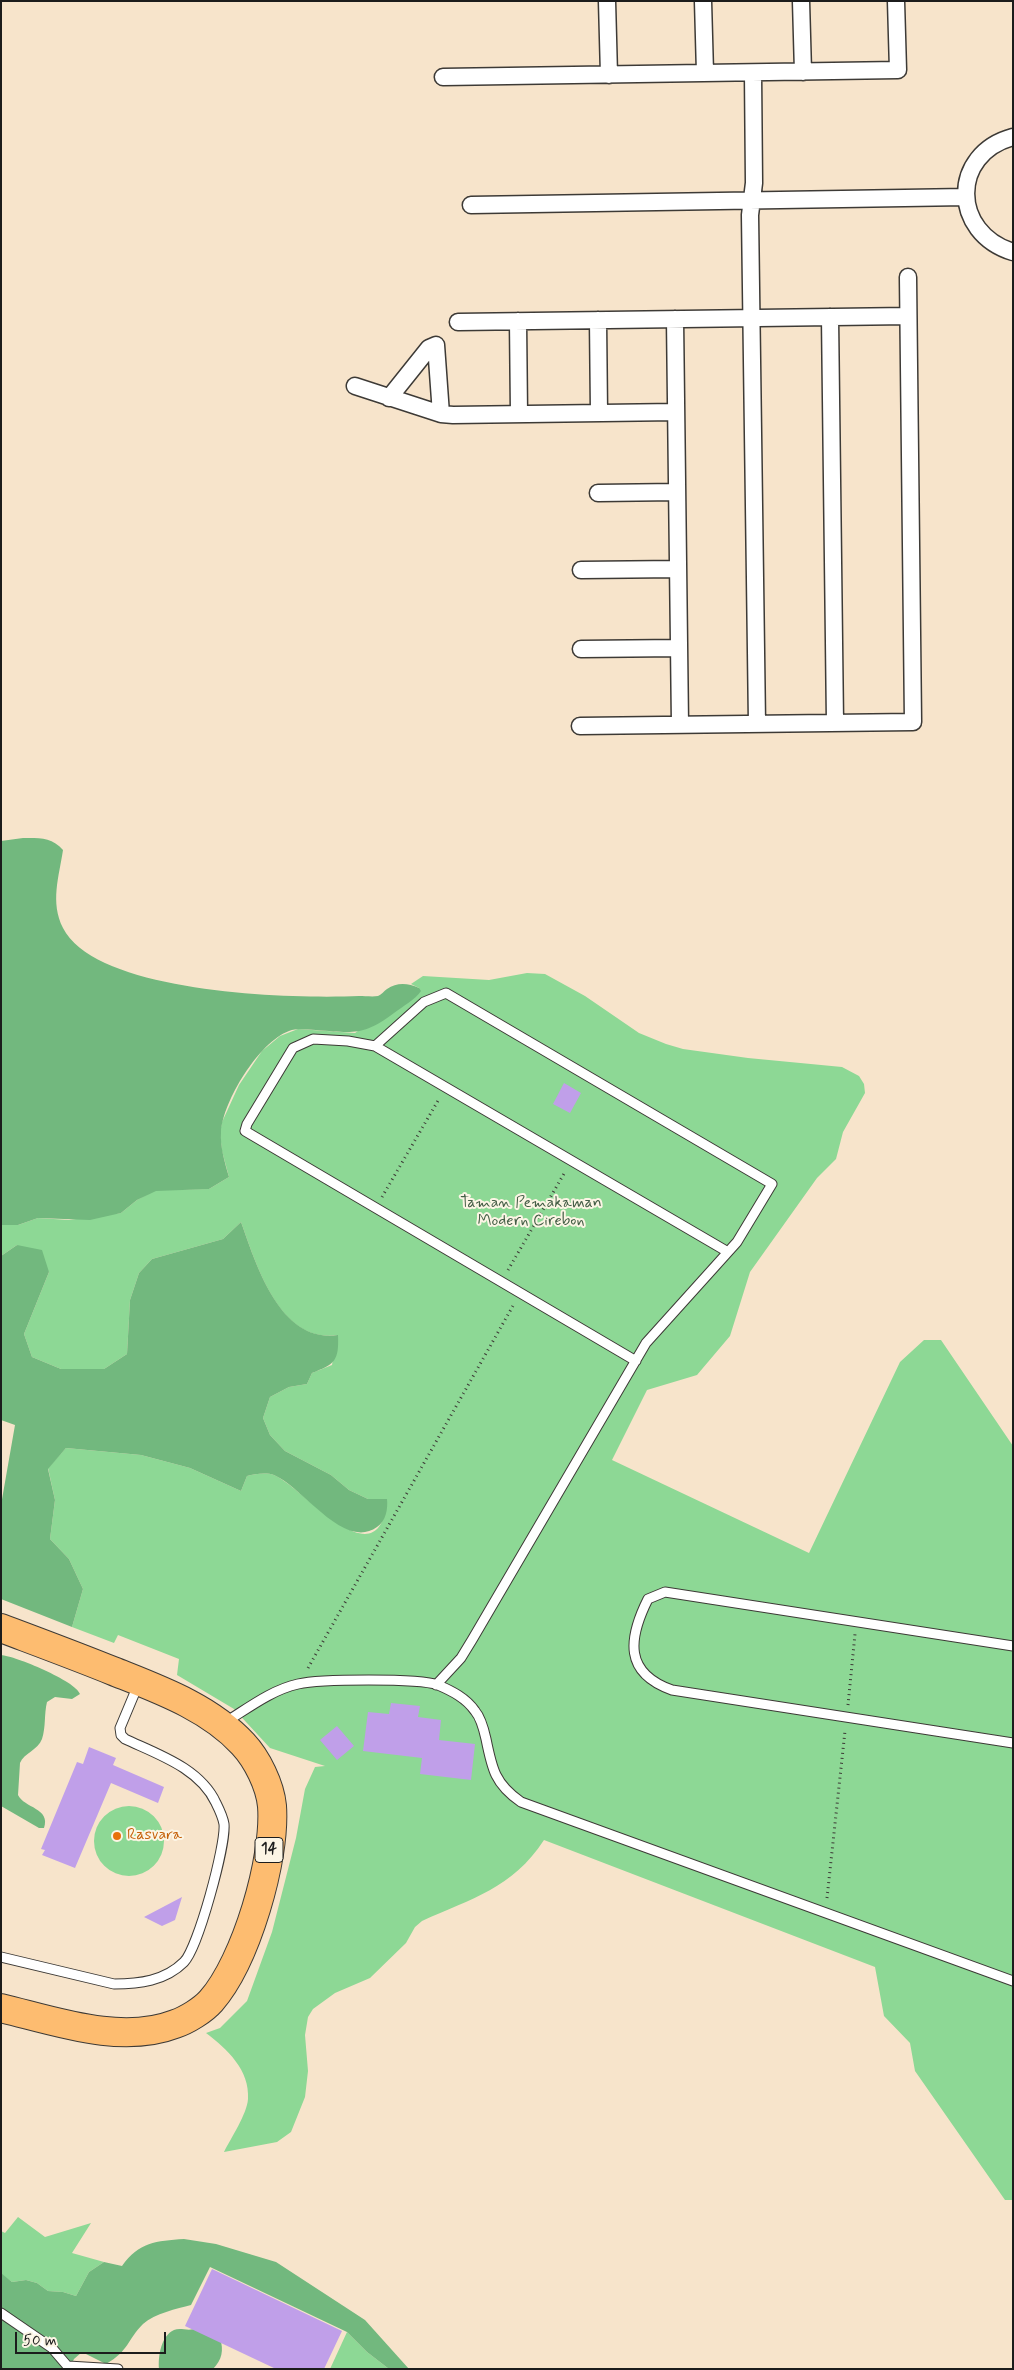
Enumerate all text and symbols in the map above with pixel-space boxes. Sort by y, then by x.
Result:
park label: Taman Pemakaman Modern Cirebon [460,1194,602,1232]
place label: Rasvara [127,1826,182,1846]
marker: Rasvara [111,1830,123,1842]
road number: 14 [255,1838,283,1862]
scale bar [18,2322,169,2354]
text: 50 m [23,2331,57,2351]

